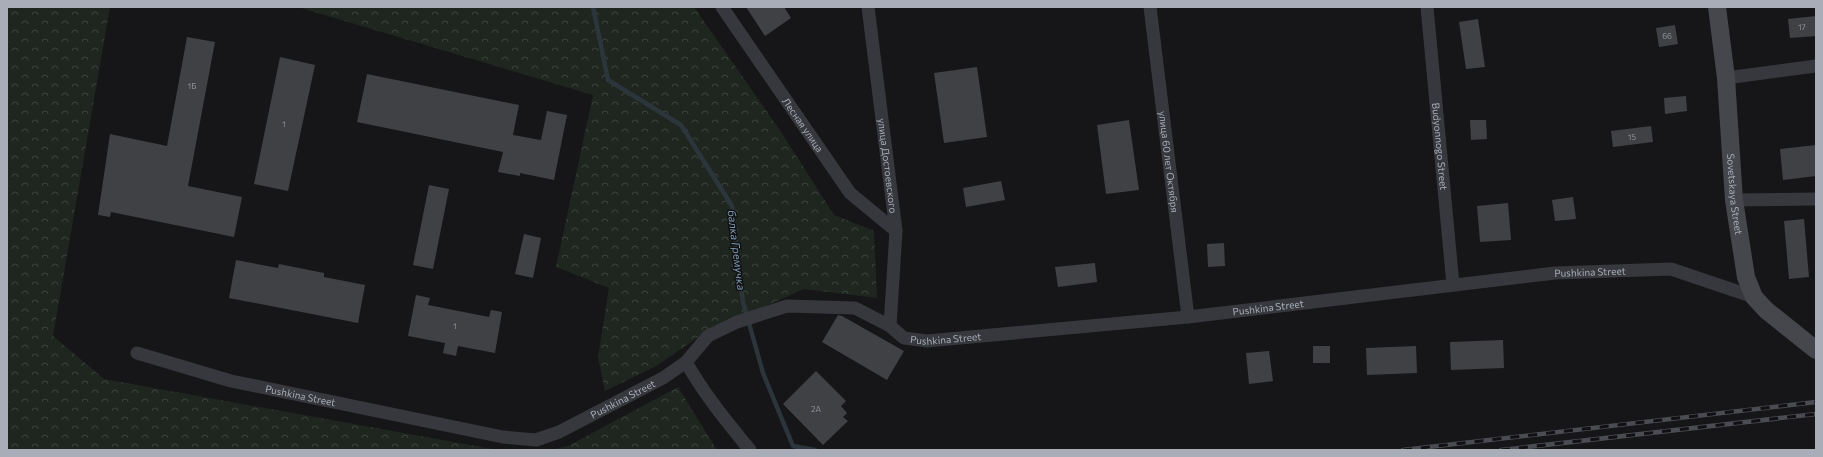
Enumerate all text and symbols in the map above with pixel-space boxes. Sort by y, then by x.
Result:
house number: 17 [1798,22,1806,32]
house number: 66 [1662,31,1672,41]
house number: 1Б [188,81,196,91]
street label: Лесная улица [780,95,826,154]
street label: Budyonnogo Street [1430,102,1450,191]
street label: улица 60 лет Октября [1157,110,1181,213]
street label: улица Достоевского [876,118,900,214]
house number: 1 [282,119,286,129]
house number: 15 [1628,132,1636,142]
street label: Sovetskaya Street [1725,153,1745,235]
water label: балка Гремучка [726,209,748,291]
street label: Pushkina Street [1554,265,1626,279]
street label: Pushkina Street [1232,297,1304,318]
house number: 1 [453,321,457,331]
street label: Pushkina Street [909,330,982,347]
street label: Pushkina Street [588,377,657,421]
street label: Pushkina Street [264,382,337,408]
house number: 2А [811,404,821,414]

